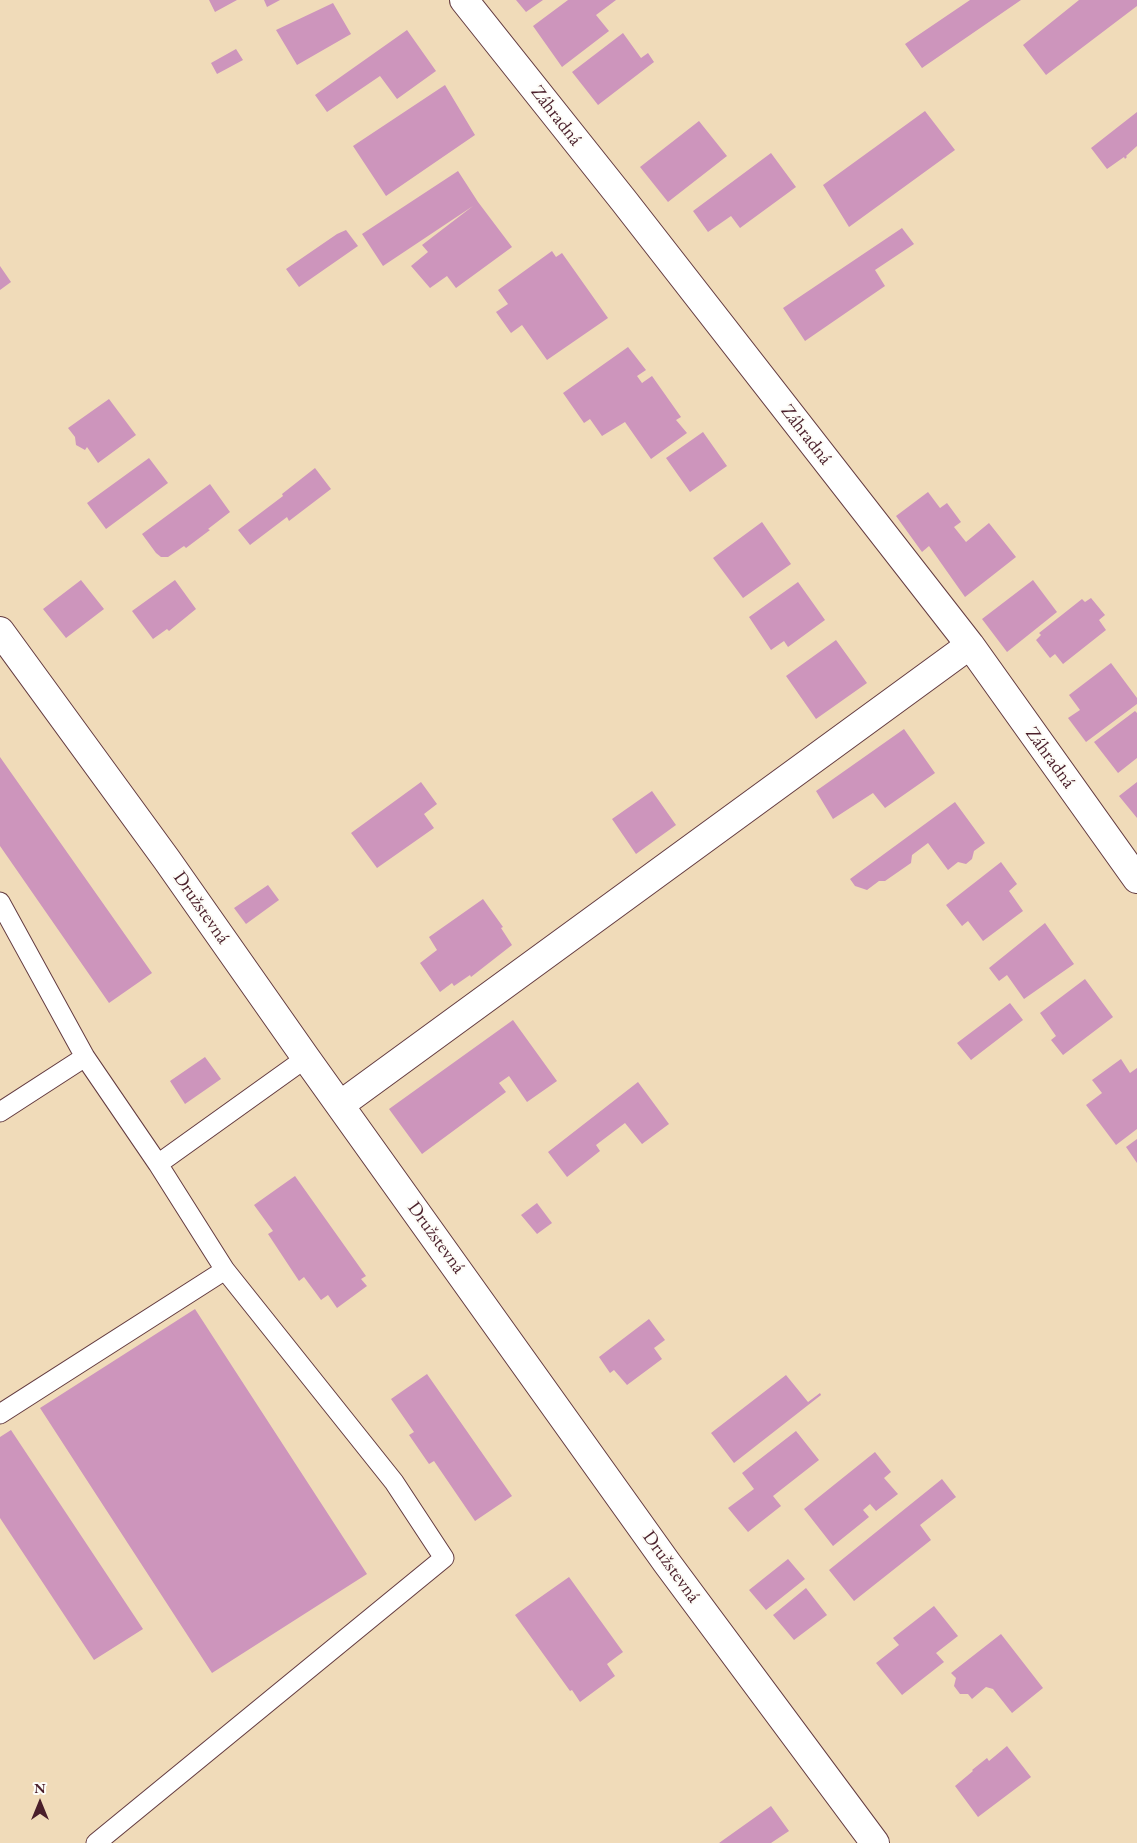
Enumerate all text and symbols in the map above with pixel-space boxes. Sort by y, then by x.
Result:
street label: Záhradná [525,81,587,151]
street label: Záhradná [775,400,837,470]
street label: Záhradná [1020,723,1080,793]
street label: Družstevná [168,867,234,949]
street label: Družstevná [402,1198,470,1278]
street label: Družstevná [637,1527,705,1607]
north arrow [15,1778,65,1828]
text: N [34,1779,46,1797]

